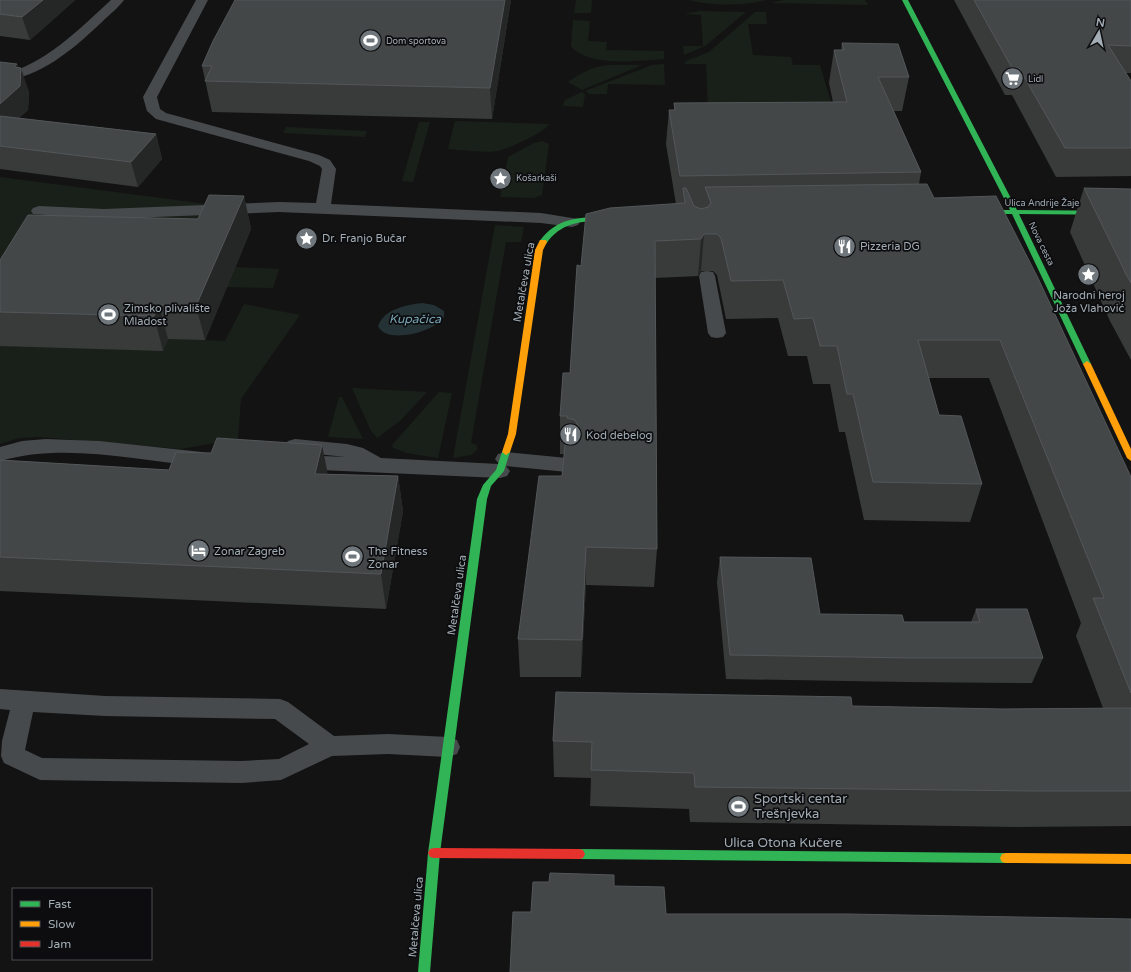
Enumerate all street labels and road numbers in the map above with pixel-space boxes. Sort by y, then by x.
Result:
street label: Ulica Andrije Žaje [1005,197,1079,209]
street label: Nova cesta [1026,220,1056,268]
street label: Metalčeva ulica [511,241,537,323]
street label: Metalčeva ulica [445,554,469,636]
street label: Ulica Otona Kučere [724,835,842,851]
street label: Metalčeva ulica [406,876,426,958]

